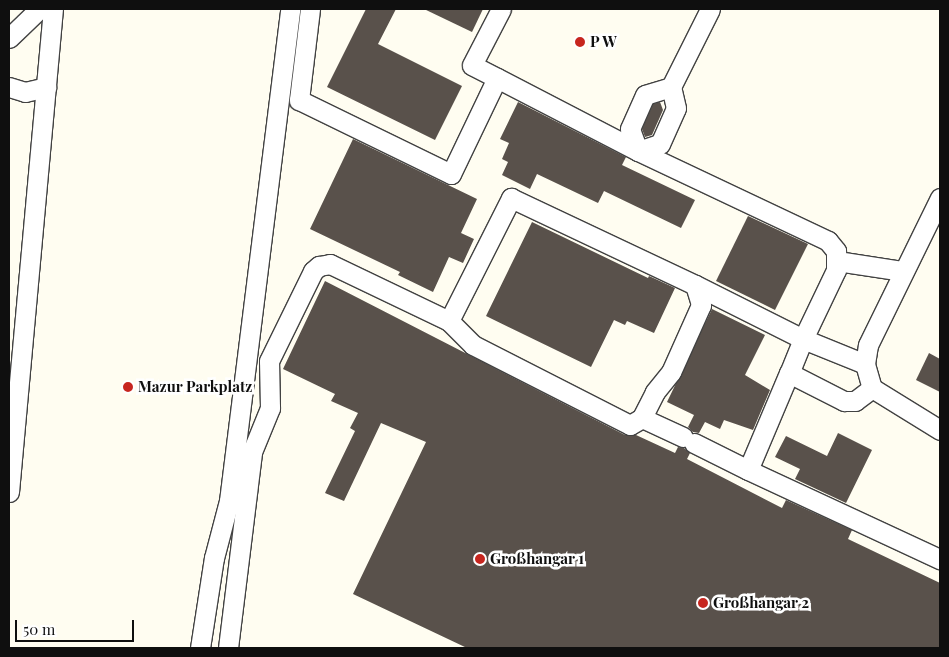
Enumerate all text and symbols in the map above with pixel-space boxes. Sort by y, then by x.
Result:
place label: P W [590,33,618,51]
marker: P W [574,36,586,48]
place label: Mazur Parkplatz [138,378,253,396]
marker: Mazur Parkplatz [122,381,134,393]
place label: Großhangar 1 [490,550,584,568]
marker: Großhangar 1 [474,553,486,565]
place label: Großhangar 2 [713,594,809,612]
marker: Großhangar 2 [697,597,709,609]
scale bar [18,610,136,642]
text: 50 m [23,619,55,639]

